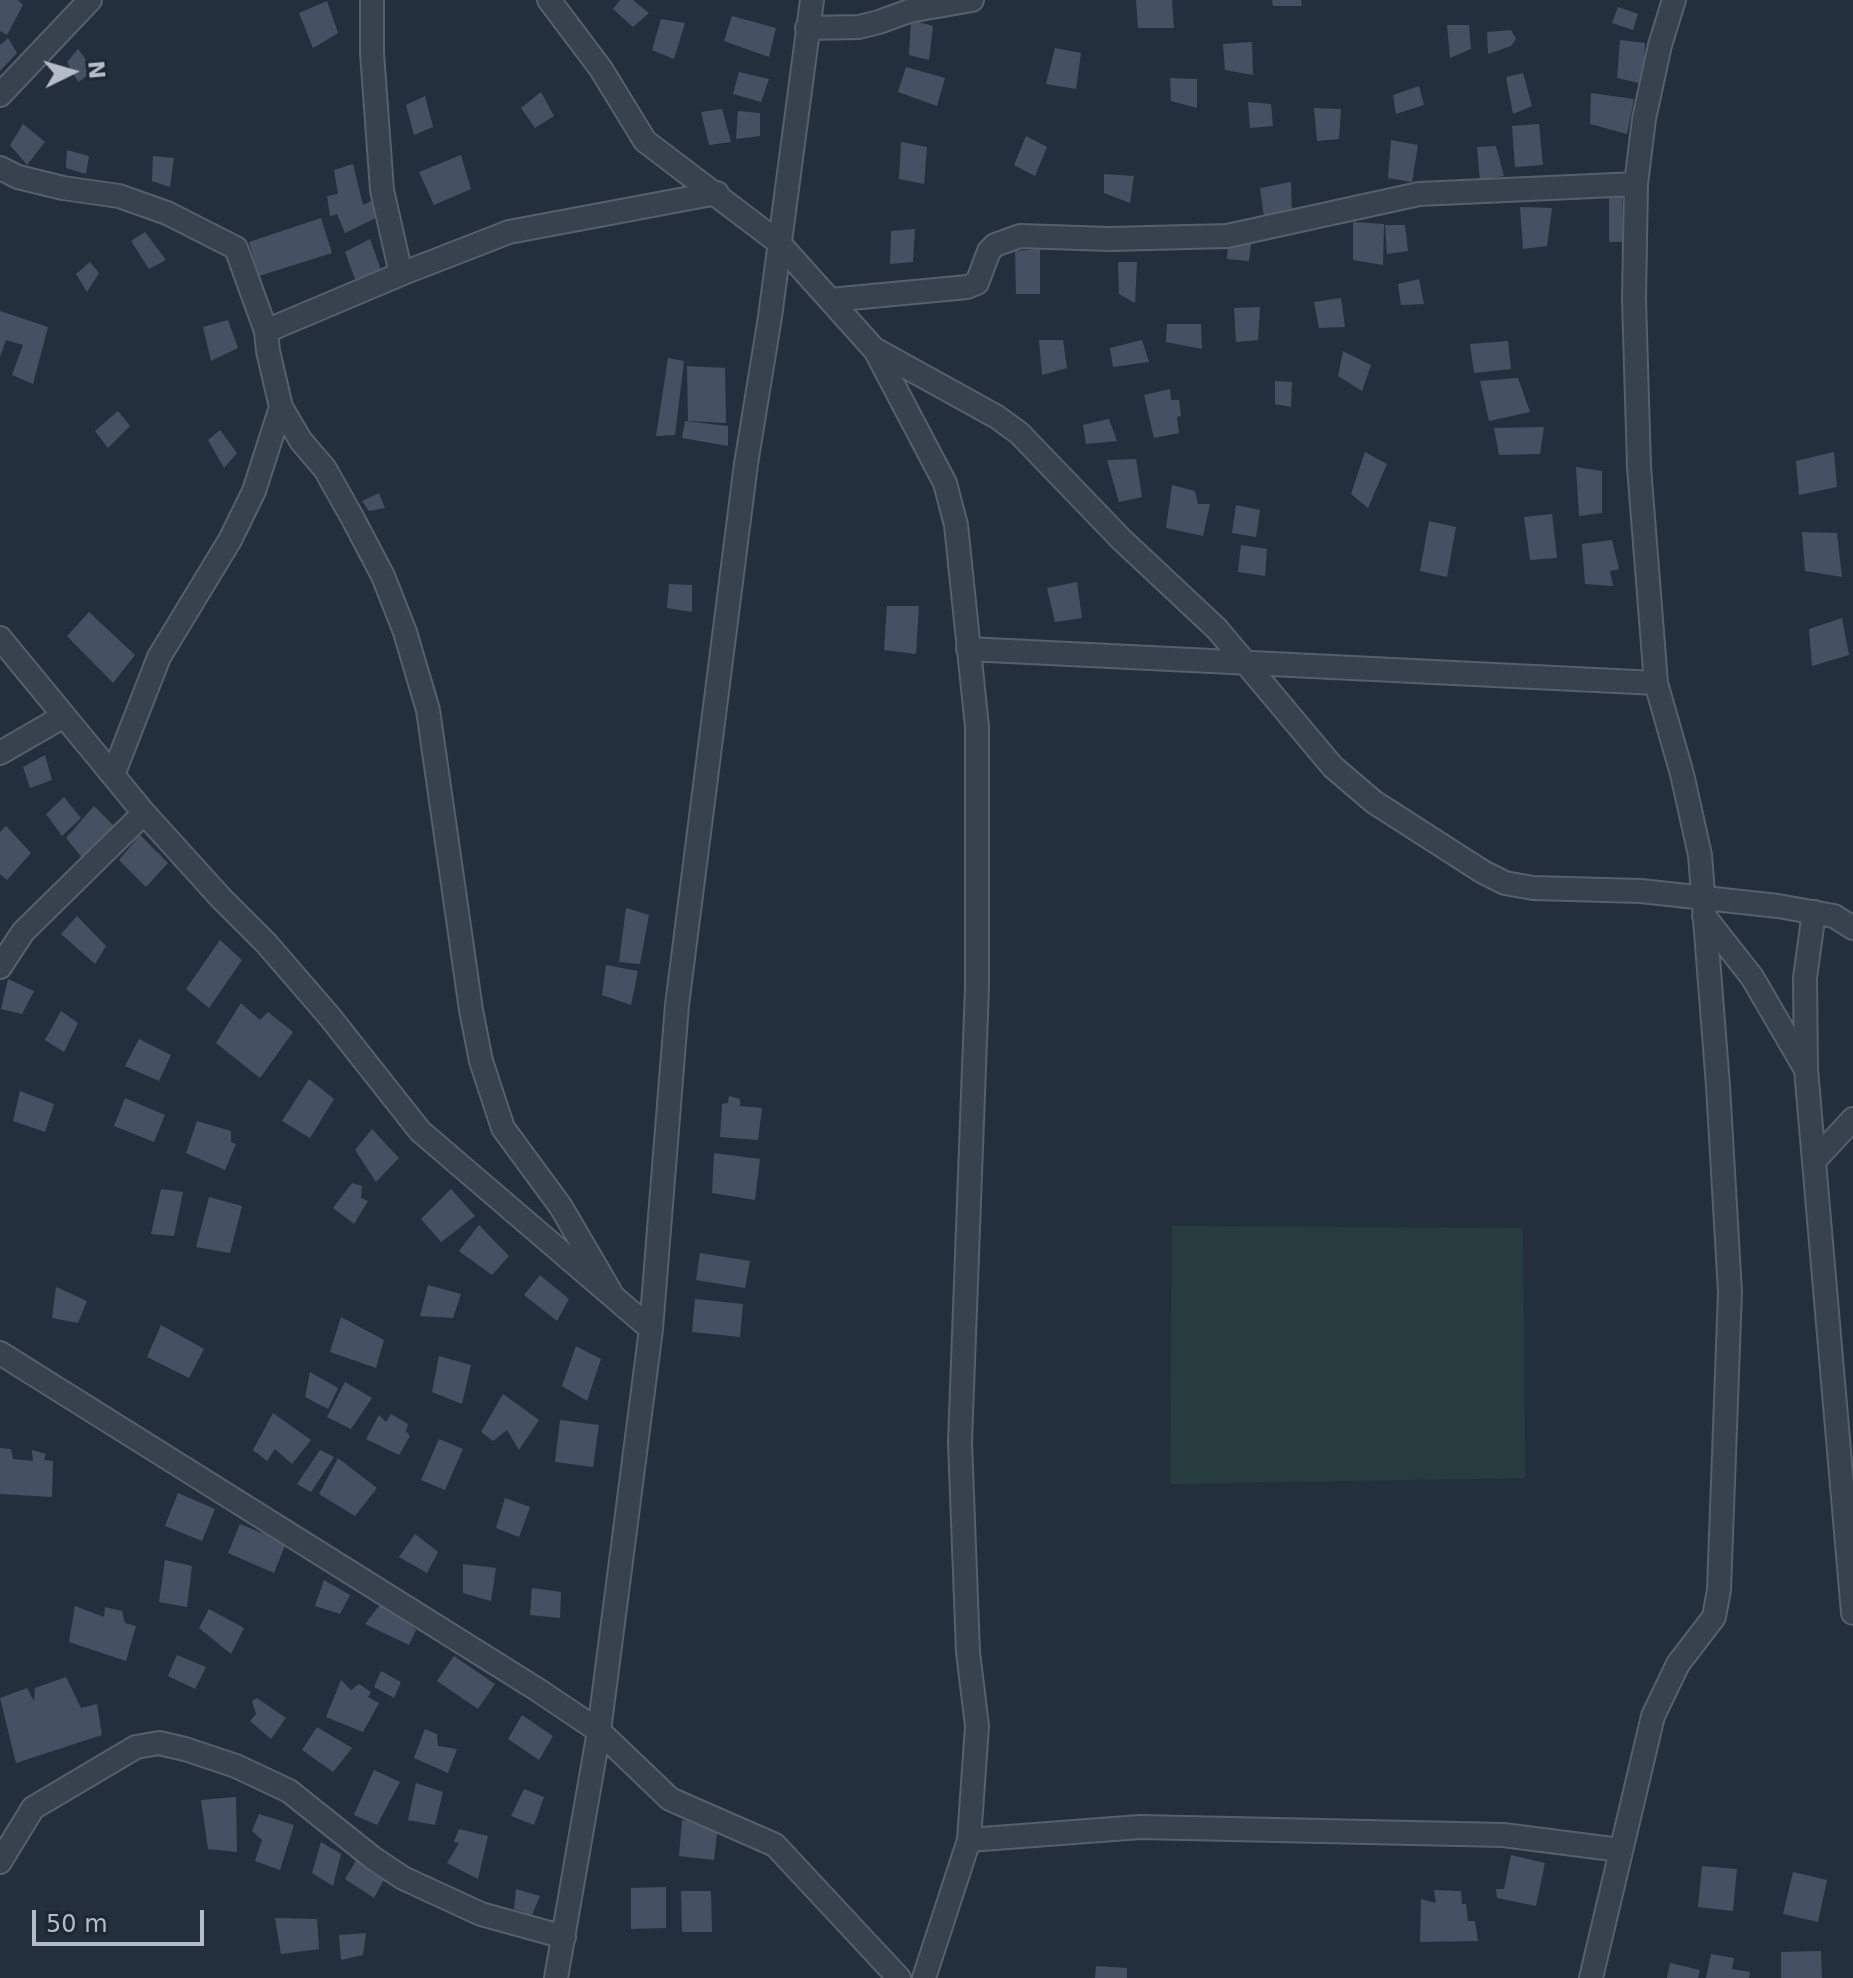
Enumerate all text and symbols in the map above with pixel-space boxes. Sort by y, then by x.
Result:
north arrow [32,32,112,112]
text: N [83,60,110,80]
scale bar [36,1894,208,1944]
text: 50 m [46,1910,108,1938]

